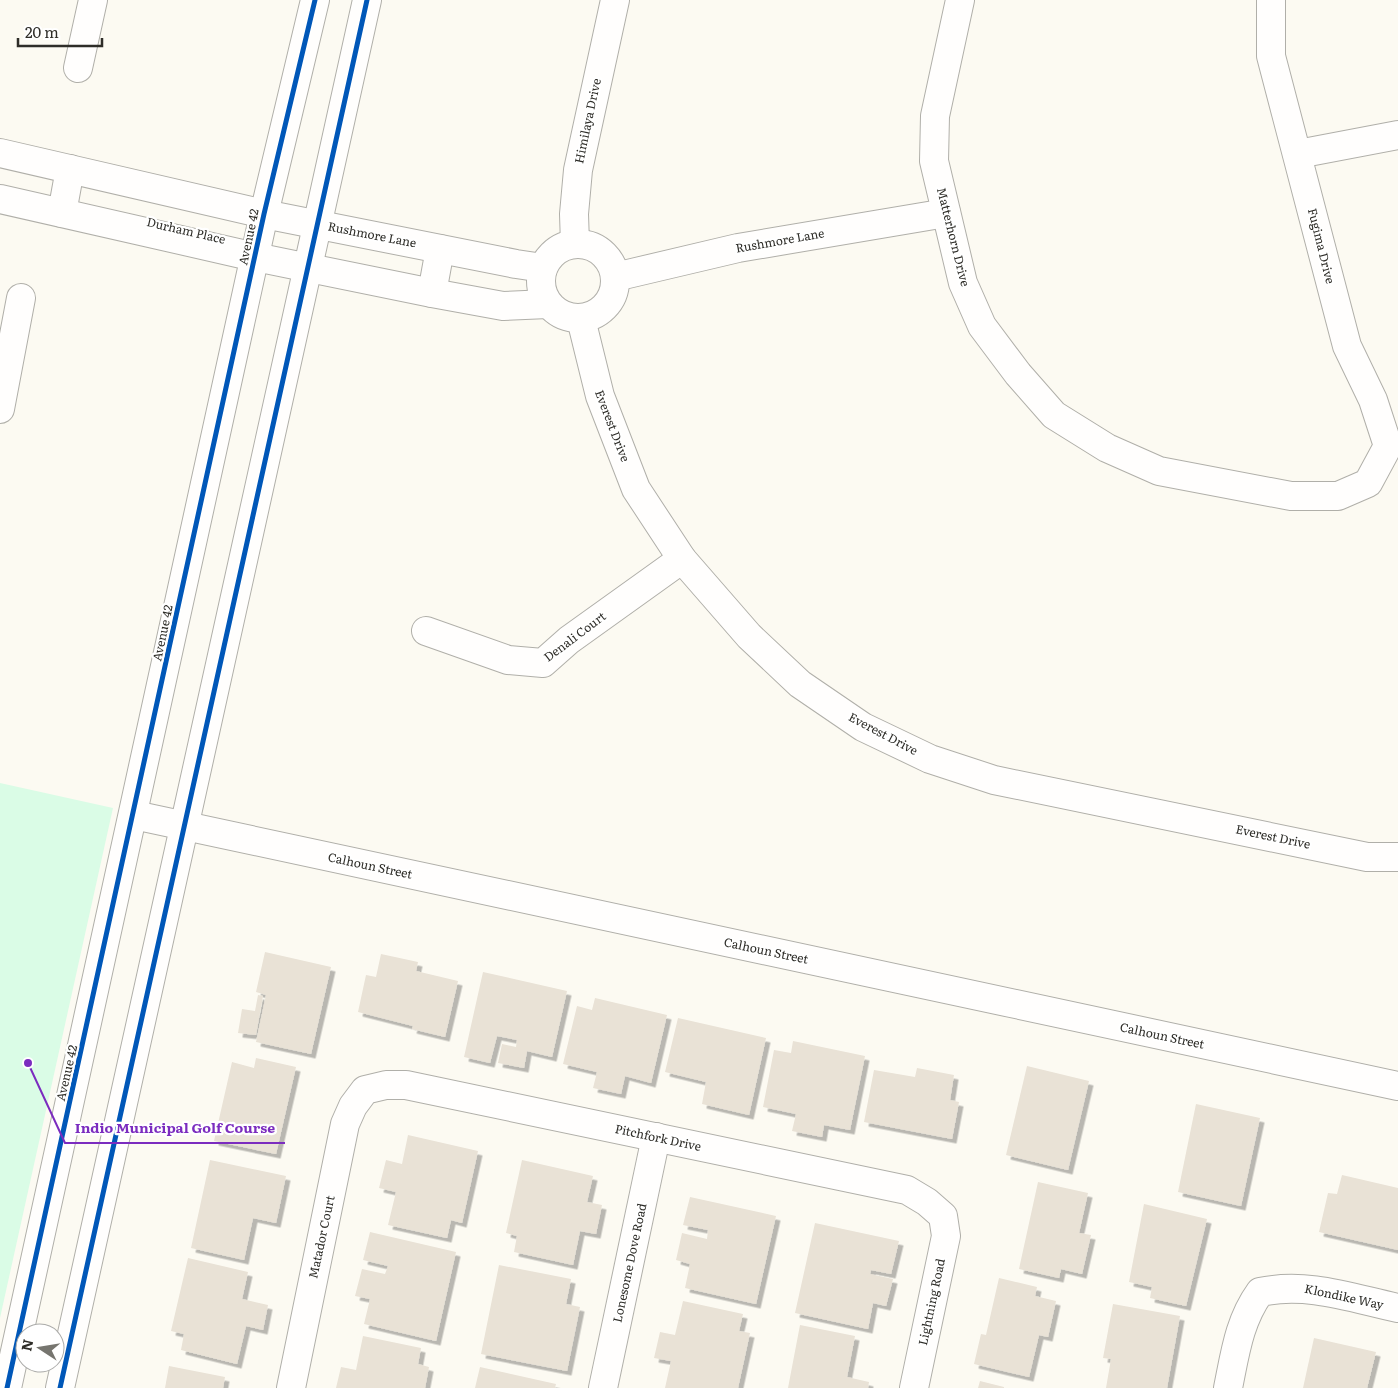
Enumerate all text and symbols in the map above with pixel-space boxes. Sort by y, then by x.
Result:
scale bar [18,15,101,47]
text: 20 m [25,20,59,43]
street label: Himilaya Drive [569,77,605,165]
street label: Matterhorn Drive [933,185,975,288]
street label: Fugima Drive [1304,206,1340,286]
street label: Avenue 42 [233,207,263,267]
street label: Durham Place [145,212,227,248]
street label: Rushmore Lane [326,217,418,251]
street label: Rushmore Lane [734,223,826,257]
street label: Everest Drive [591,387,635,464]
street label: Avenue 42 [147,603,177,663]
street label: Denali Court [540,607,609,666]
street label: Everest Drive [846,707,921,759]
street label: Everest Drive [1234,819,1312,853]
street label: Calhoun Street [326,847,414,883]
street label: Calhoun Street [722,932,810,968]
street label: Calhoun Street [1118,1017,1206,1053]
street label: Avenue 42 [51,1043,81,1103]
callout: Indio Municipal Golf Course [65,1114,285,1143]
text: Indio Municipal Golf Course [75,1117,275,1137]
street label: Pitchfork Drive [613,1119,703,1155]
street label: Matador Court [303,1193,339,1280]
street label: Lonesome Dove Road [608,1201,651,1324]
street label: Lightning Road [913,1256,949,1347]
street label: Klondike Way [1303,1279,1386,1313]
north arrow [15,1323,65,1373]
text: N [15,1337,37,1353]

